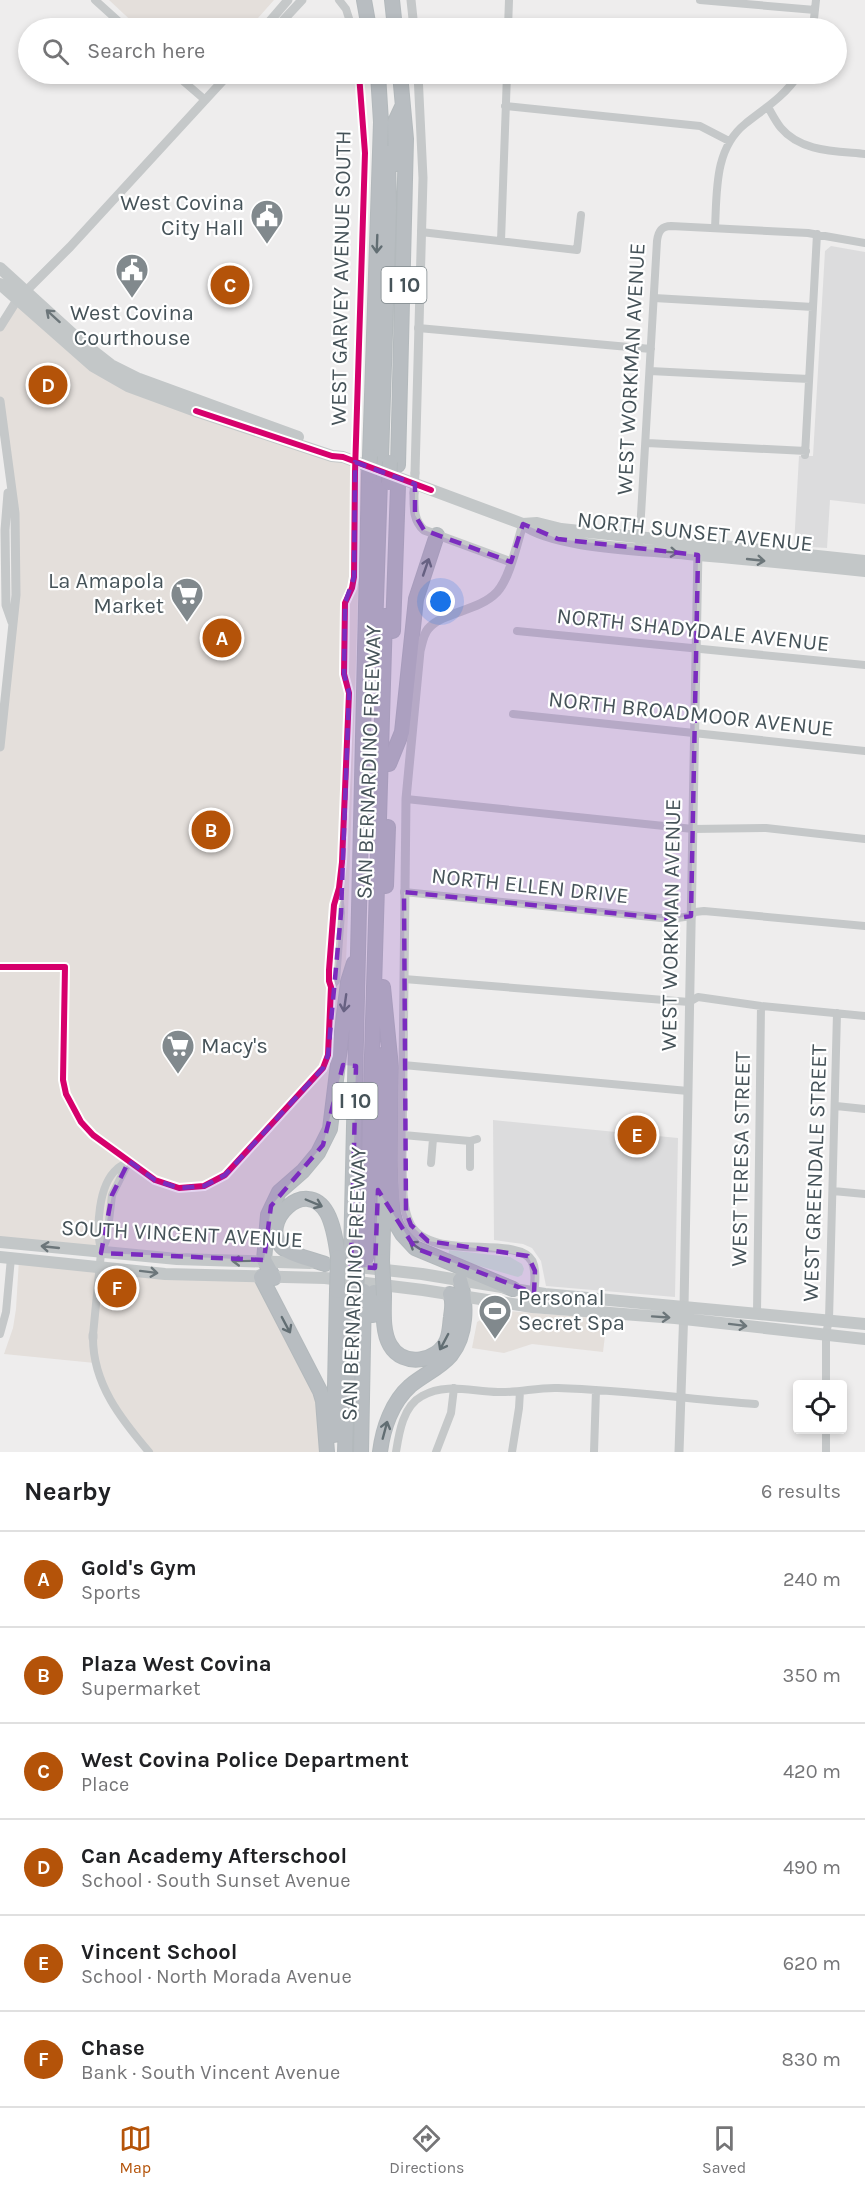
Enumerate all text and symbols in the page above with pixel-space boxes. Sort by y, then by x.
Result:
search box [18,18,847,84]
icon: search [39,35,72,68]
text: Search here [87,38,205,64]
street label: WEST GARVEY AVENUE SOUTH [325,130,357,426]
place label: West Covina City Hall [120,190,244,241]
public building icon: West Covina City Hall [249,198,285,245]
one-way arrow [371,234,382,253]
street label: WEST WORKMAN AVENUE [611,242,651,496]
public building icon: West Covina Courthouse [114,252,150,299]
pin: C [210,262,250,308]
road number: I 10 [382,267,426,303]
place label: West Covina Courthouse [70,300,194,351]
one-way arrow [45,309,60,323]
pin: D [28,362,68,408]
street label: NORTH SUNSET AVENUE [576,507,814,557]
one-way arrow [658,547,678,558]
one-way arrow [745,555,765,566]
one-way arrow [421,558,432,577]
place label: La Amapola Market [48,568,164,619]
supermarket icon: La Amapola Market [169,576,205,623]
your location [426,587,455,616]
street label: NORTH SHADYDALE AVENUE [555,603,831,657]
pin: A [202,616,242,660]
street label: SAN BERNARDINO FREEWAY [351,624,387,900]
street label: NORTH BROADMOOR AVENUE [547,686,835,742]
street label: WEST WORKMAN AVENUE [656,799,686,1051]
pin: B [192,808,230,852]
street label: NORTH ELLEN DRIVE [430,863,630,909]
one-way arrow [339,992,350,1012]
supermarket icon: Macy's [160,1028,196,1075]
place label: Macy's [201,1033,268,1059]
street label: WEST GREENDALE STREET [798,1044,832,1302]
street label: WEST TERESA STREET [726,1051,756,1267]
road number: I 10 [332,1083,378,1119]
pin: E [618,1112,656,1158]
street label: SAN BERNARDINO FREEWAY [336,1146,372,1422]
one-way arrow [304,1198,322,1209]
street label: SOUTH VINCENT AVENUE [60,1215,304,1253]
one-way arrow [41,1241,61,1252]
one-way arrow [409,1241,425,1253]
one-way arrow [231,1255,251,1267]
pin: F [98,1266,136,1310]
one-way arrow [139,1267,159,1278]
place label: Personal Secret Spa [518,1285,625,1336]
sports icon: Personal Secret Spa [477,1293,513,1340]
one-way arrow [650,1312,670,1323]
one-way arrow [281,1316,292,1334]
one-way arrow [727,1320,747,1331]
one-way arrow [438,1333,450,1350]
map controls [793,1380,847,1434]
button: locate [793,1380,847,1434]
one-way arrow [380,1421,391,1440]
text: Nearby [24,1476,111,1507]
text: 6 results [761,1480,841,1503]
text: Gold's Gym [81,1555,197,1581]
text: A [37,1568,50,1591]
text: 240 m [783,1568,841,1591]
text: Sports [81,1581,141,1604]
text: Plaza West Covina [81,1651,272,1677]
text: B [37,1664,50,1687]
text: 350 m [783,1664,841,1687]
text: Supermarket [81,1677,200,1700]
text: West Covina Police Department [81,1747,409,1773]
text: C [37,1760,50,1783]
text: 420 m [783,1760,841,1783]
text: Place [81,1773,129,1796]
text: Can Academy Afterschool [81,1843,347,1869]
text: D [37,1856,50,1879]
text: 490 m [783,1856,841,1879]
text: School · South Sunset Avenue [81,1869,351,1892]
text: Vincent School [81,1939,237,1965]
text: E [38,1952,49,1975]
text: 620 m [783,1952,841,1975]
text: School · North Morada Avenue [81,1965,352,1988]
text: Chase [81,2035,145,2061]
text: F [38,2048,49,2071]
text: 830 m [782,2048,841,2071]
text: Bank · South Vincent Avenue [81,2061,340,2084]
tab: Map [119,2122,152,2177]
tab: Directions [389,2122,464,2177]
tab: Saved [702,2122,746,2177]

